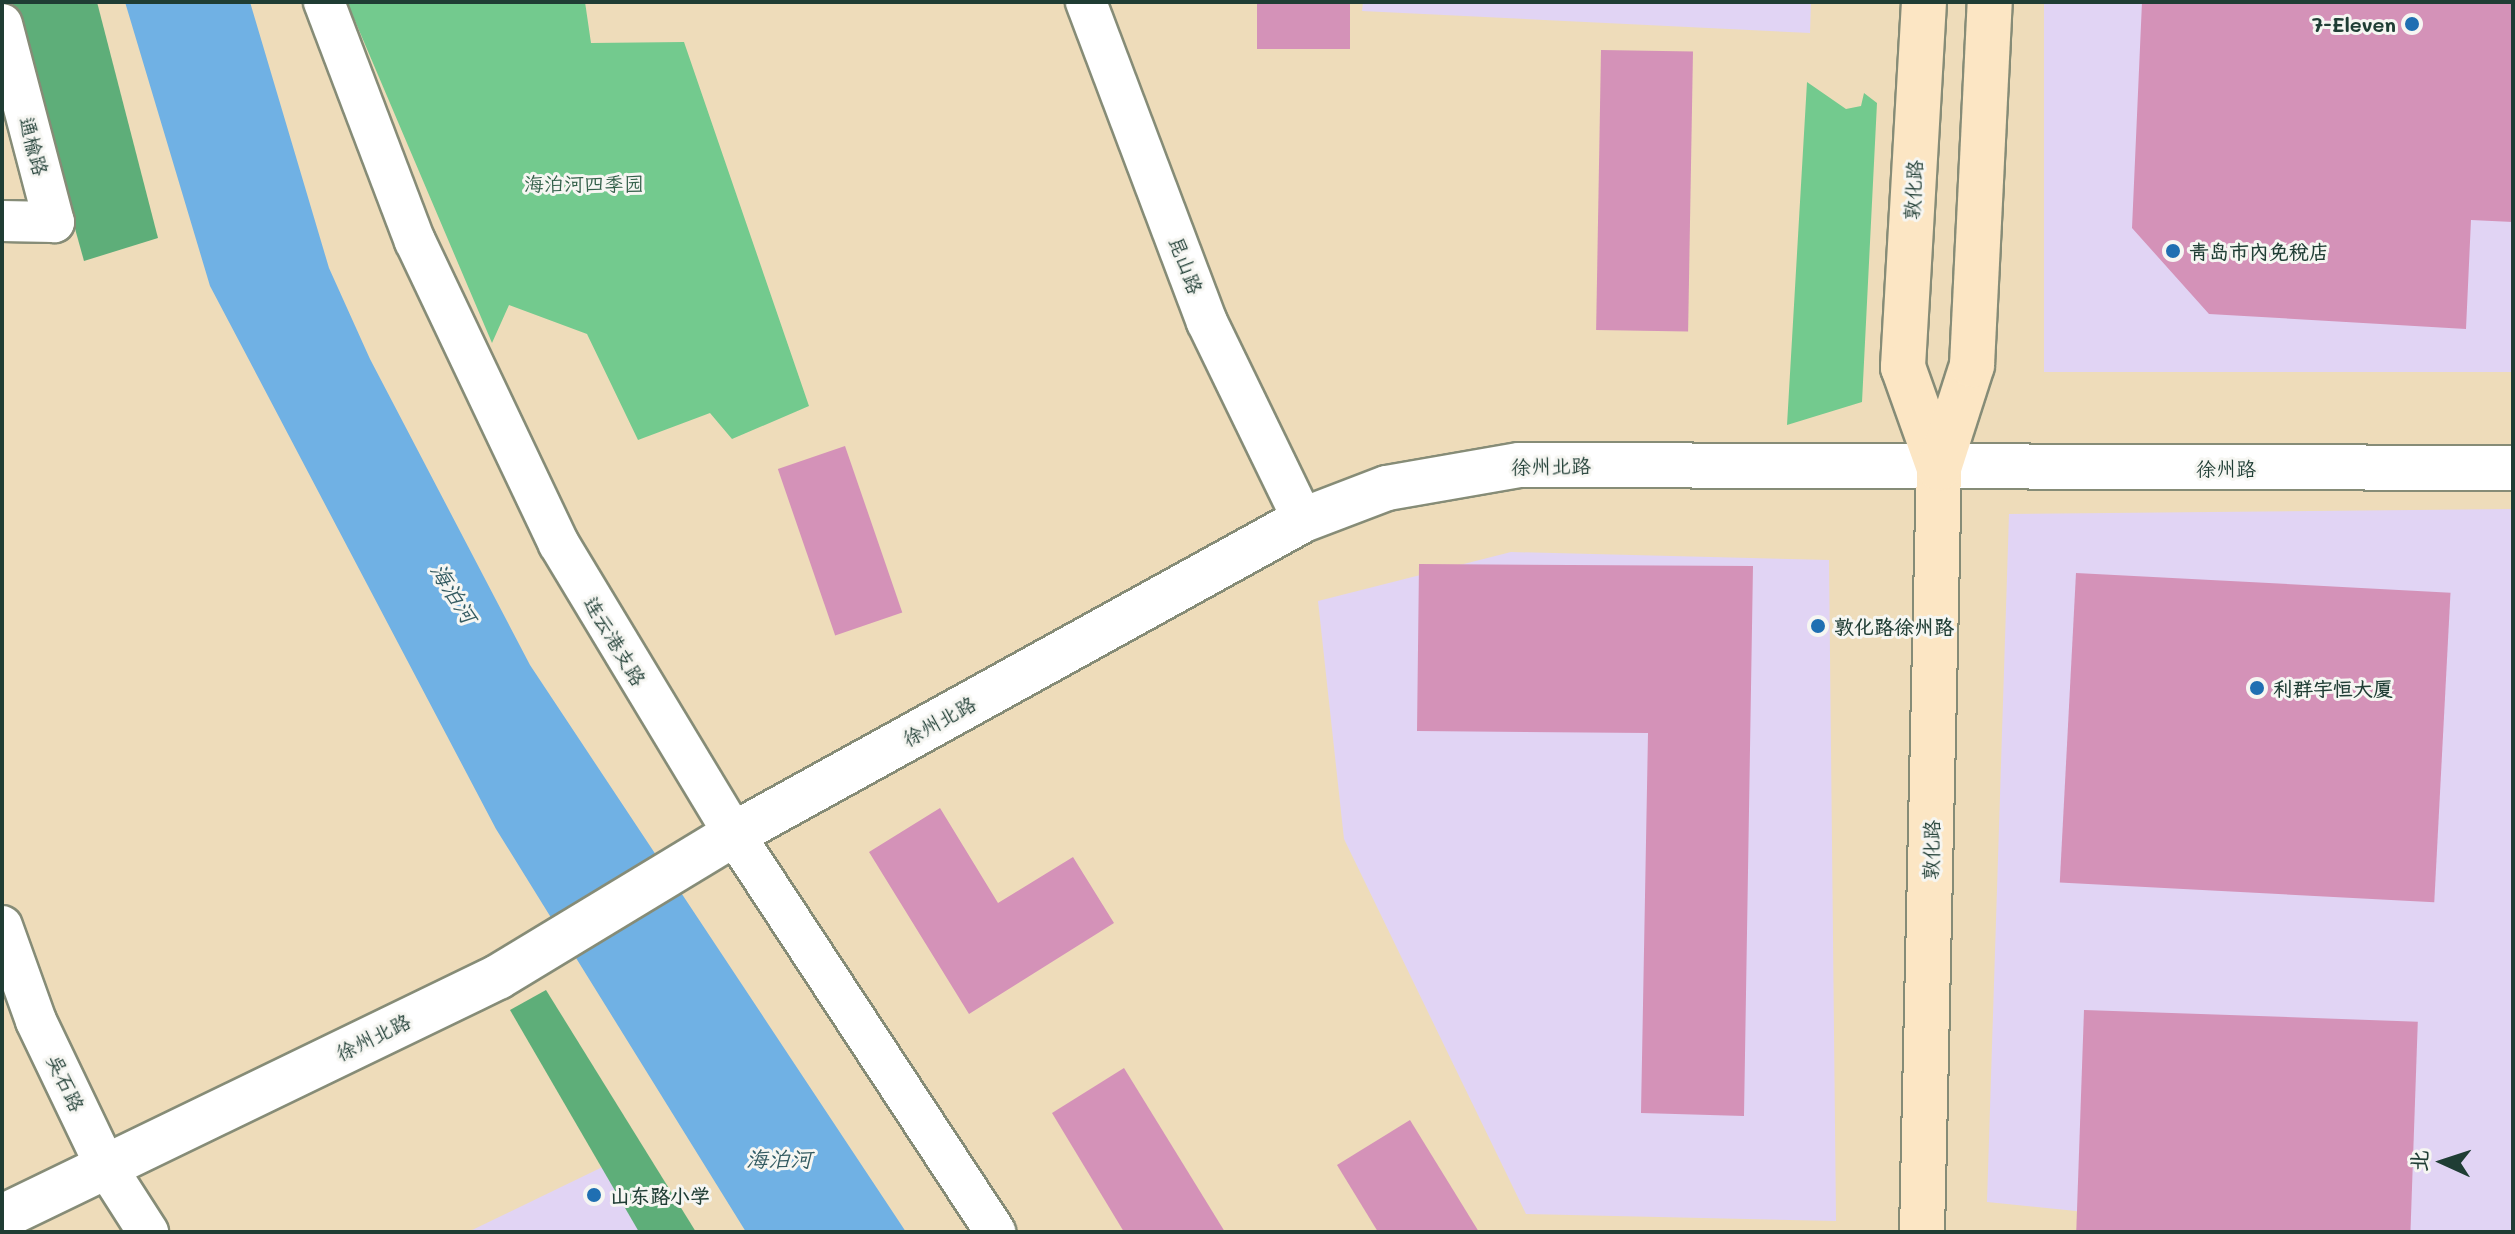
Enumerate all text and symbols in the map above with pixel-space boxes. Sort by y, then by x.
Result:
place label: 7-Eleven [2312,12,2396,36]
marker: 7-Eleven [2403,15,2421,33]
street label: 通榆路 [15,114,53,178]
street label: 敦化路 [1899,159,1927,221]
park label: 海泊河四季园 [524,171,644,195]
street label: 昆山路 [1164,233,1208,297]
place label: 青岛市内免税店 [2189,239,2329,263]
marker: 青岛市内免税店 [2164,242,2182,260]
street label: 徐州北路 [1511,453,1591,479]
street label: 徐州路 [2196,456,2256,480]
water label: 海泊河 [425,558,483,628]
street label: 连云港支路 [579,592,651,690]
place label: 敦化路徐州路 [1834,614,1954,638]
marker: 敦化路徐州路 [1809,617,1827,635]
place label: 利群宇恒大厦 [2273,676,2393,700]
marker: 利群宇恒大厦 [2248,679,2266,697]
street label: 徐州北路 [898,691,980,751]
street label: 敦化路 [1918,820,1944,880]
street label: 徐州北路 [332,1009,414,1065]
street label: 吴石路 [42,1051,90,1115]
north arrow [2403,1122,2483,1202]
water label: 海泊河 [746,1146,812,1172]
text: 北 [2403,1149,2434,1172]
place label: 山东路小学 [610,1183,710,1207]
marker: 山东路小学 [585,1186,603,1204]

